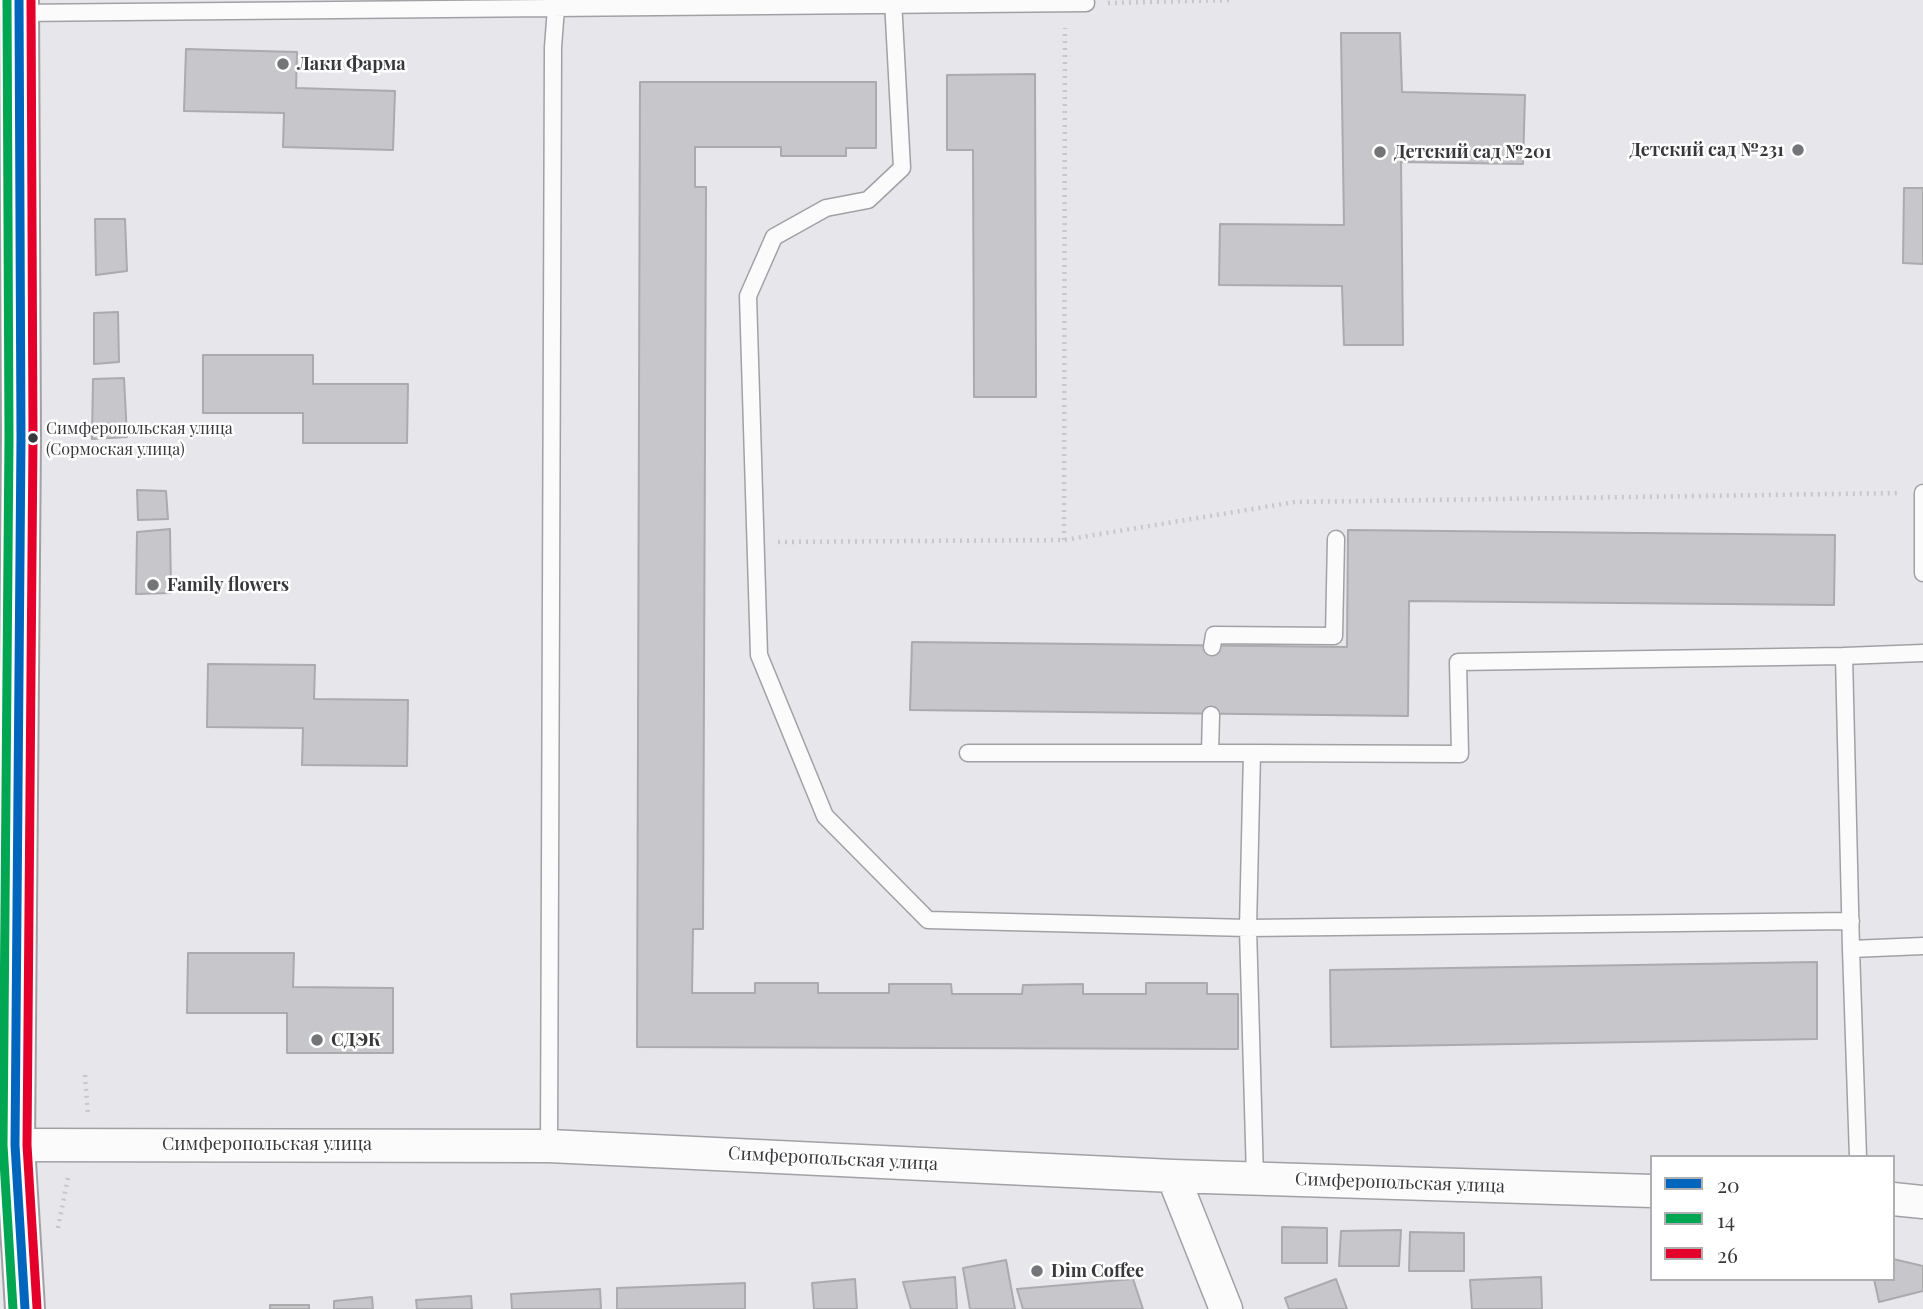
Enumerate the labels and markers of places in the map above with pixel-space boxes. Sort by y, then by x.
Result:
place label: Лаки Фарма [297,53,406,75]
marker: Лаки Фарма [275,56,291,72]
place label: Детский сад №231 [1629,139,1784,161]
place label: Детский сад №201 [1394,141,1551,163]
marker: Детский сад №231 [1790,142,1806,158]
marker: Детский сад №201 [1372,144,1388,160]
place label: Симферопольская улица (Сормоская улица) [46,419,233,457]
marker: Симферопольская улица (Сормоская улица) [26,431,40,445]
place label: Family flowers [167,574,289,596]
marker: Family flowers [145,577,161,593]
place label: СДЭК [331,1029,381,1051]
marker: СДЭК [309,1032,325,1048]
place label: Dim Coffee [1051,1260,1144,1282]
marker: Dim Coffee [1029,1263,1045,1279]

